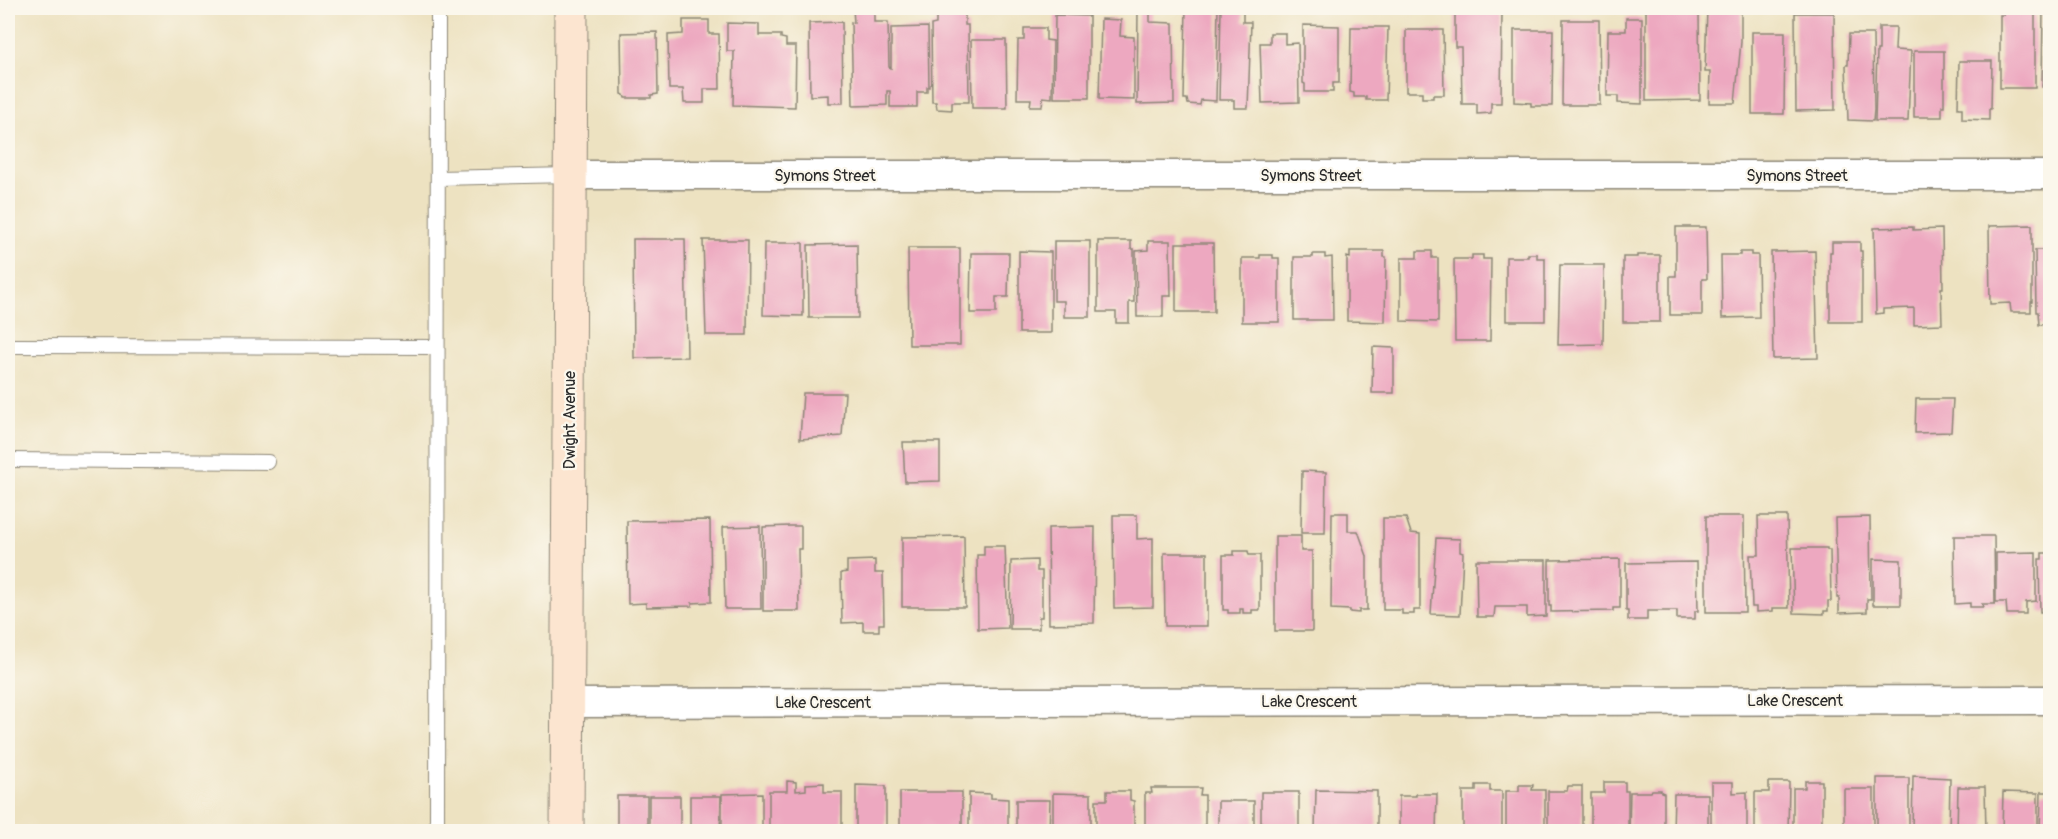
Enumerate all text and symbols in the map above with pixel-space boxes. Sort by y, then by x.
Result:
street label: Symons Street [774,166,876,186]
street label: Symons Street [1260,166,1362,186]
street label: Symons Street [1746,166,1848,186]
street label: Dwight Avenue [560,371,580,469]
street label: Lake Crescent [1747,691,1843,711]
street label: Lake Crescent [1261,692,1357,712]
street label: Lake Crescent [775,693,871,713]

